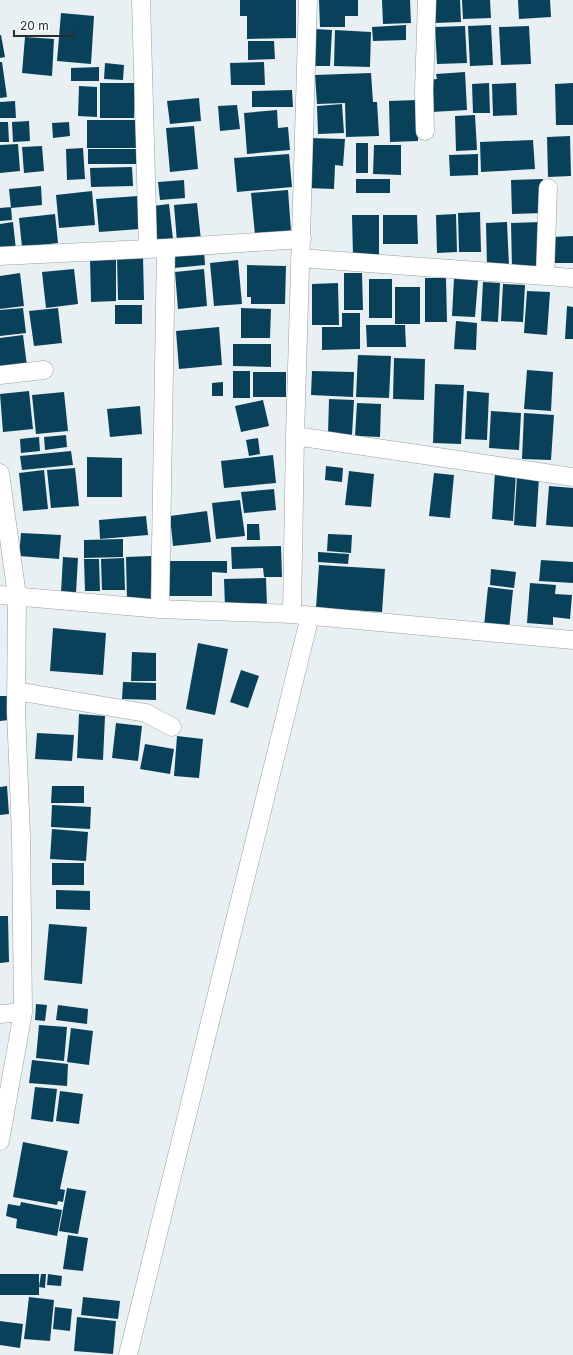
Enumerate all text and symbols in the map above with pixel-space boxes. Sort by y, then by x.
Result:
scale bar [14,12,74,38]
text: 20 m [20,18,49,33]

